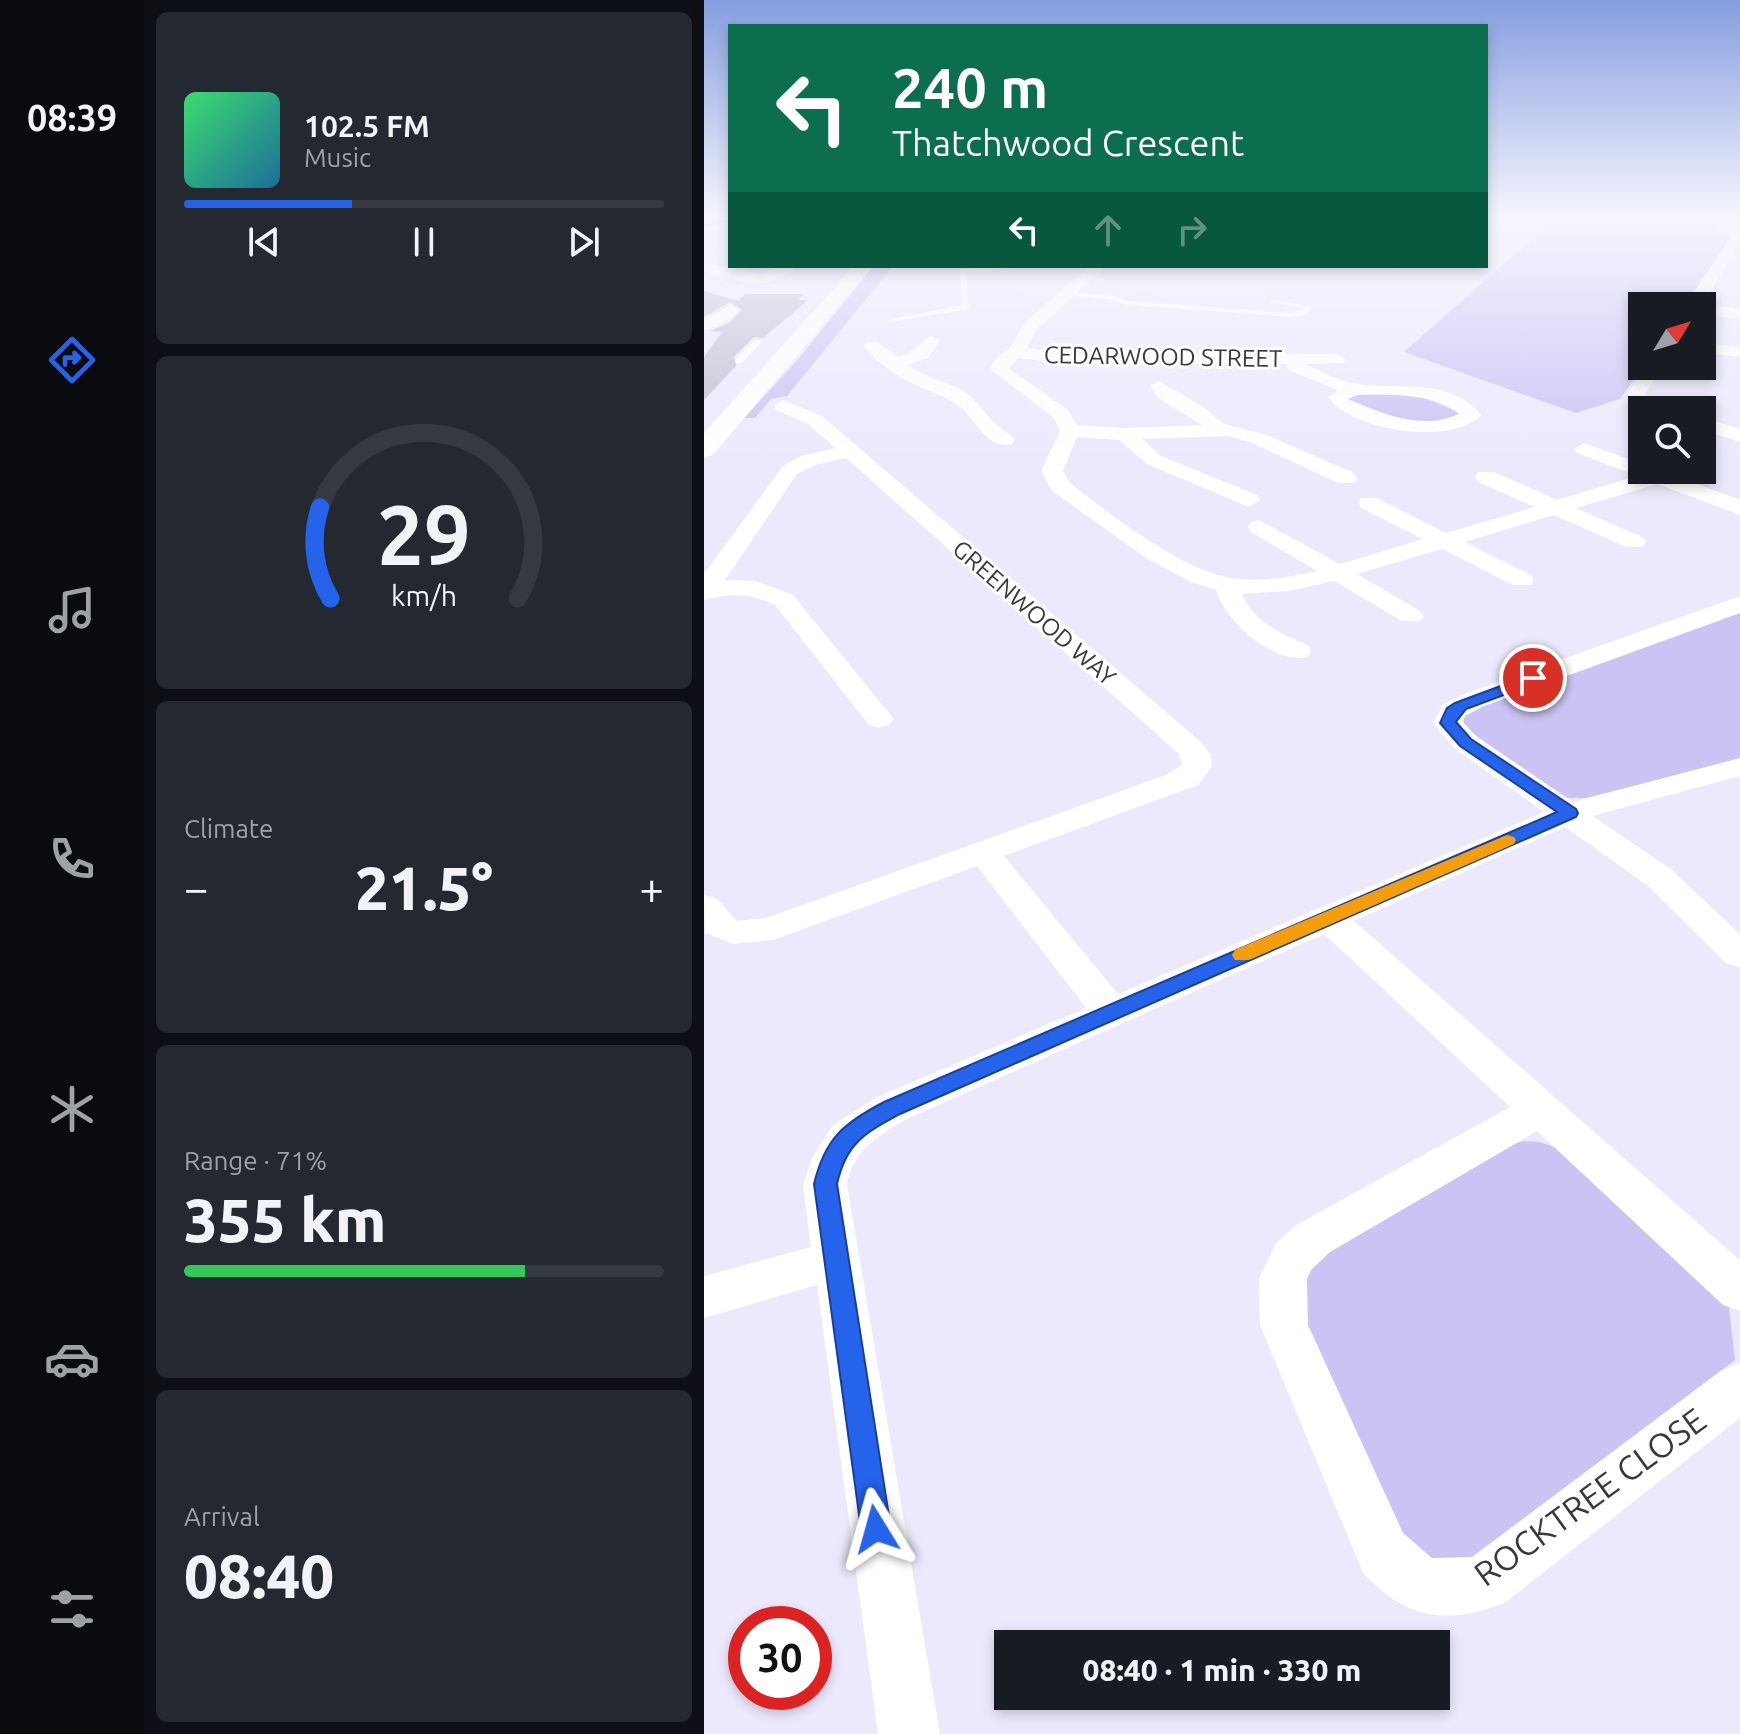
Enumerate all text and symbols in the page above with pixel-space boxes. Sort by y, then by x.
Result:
icon: left [760,56,864,160]
text: 240 m [892,56,1048,119]
text: 08:39 [27,97,117,138]
text: 102.5 FM [304,109,430,143]
text: Thatchwood Crescent [892,122,1244,163]
text: Music [304,143,371,172]
icon: left [1002,208,1046,252]
icon: ahead [1086,208,1130,252]
icon: right [1170,208,1214,252]
icon: previous [242,220,286,264]
icon: pause [402,220,446,264]
icon: next [562,220,606,264]
north arrow [1628,292,1716,380]
map controls [1628,292,1716,484]
icon: directions [44,332,100,388]
street label: CEDARWOOD STREET [1044,341,1282,372]
button: search [1628,396,1716,484]
text: 29 [377,486,471,580]
street label: GREENWOOD WAY [948,535,1121,691]
text: km/h [391,579,457,611]
icon: music [44,582,100,638]
pin [1499,644,1567,712]
icon: arrive [1511,656,1555,700]
text: Climate [184,814,273,843]
icon: phone [44,831,100,887]
text: 21.5° [355,854,493,921]
text: − [184,863,209,912]
text: + [639,863,664,912]
icon: climate [44,1081,100,1137]
text: Range · 71% [184,1146,327,1175]
text: 355 km [184,1186,386,1253]
icon: car [44,1331,100,1387]
street label: ROCKTREE CLOSE [1467,1400,1712,1593]
position arrow [834,1487,918,1571]
text: Arrival [184,1502,260,1531]
text: 08:40 [184,1542,334,1609]
icon: filters [44,1581,100,1637]
speed limit sign: 30 [728,1606,832,1710]
text: 08:40 · 1 min · 330 m [1083,1653,1361,1687]

